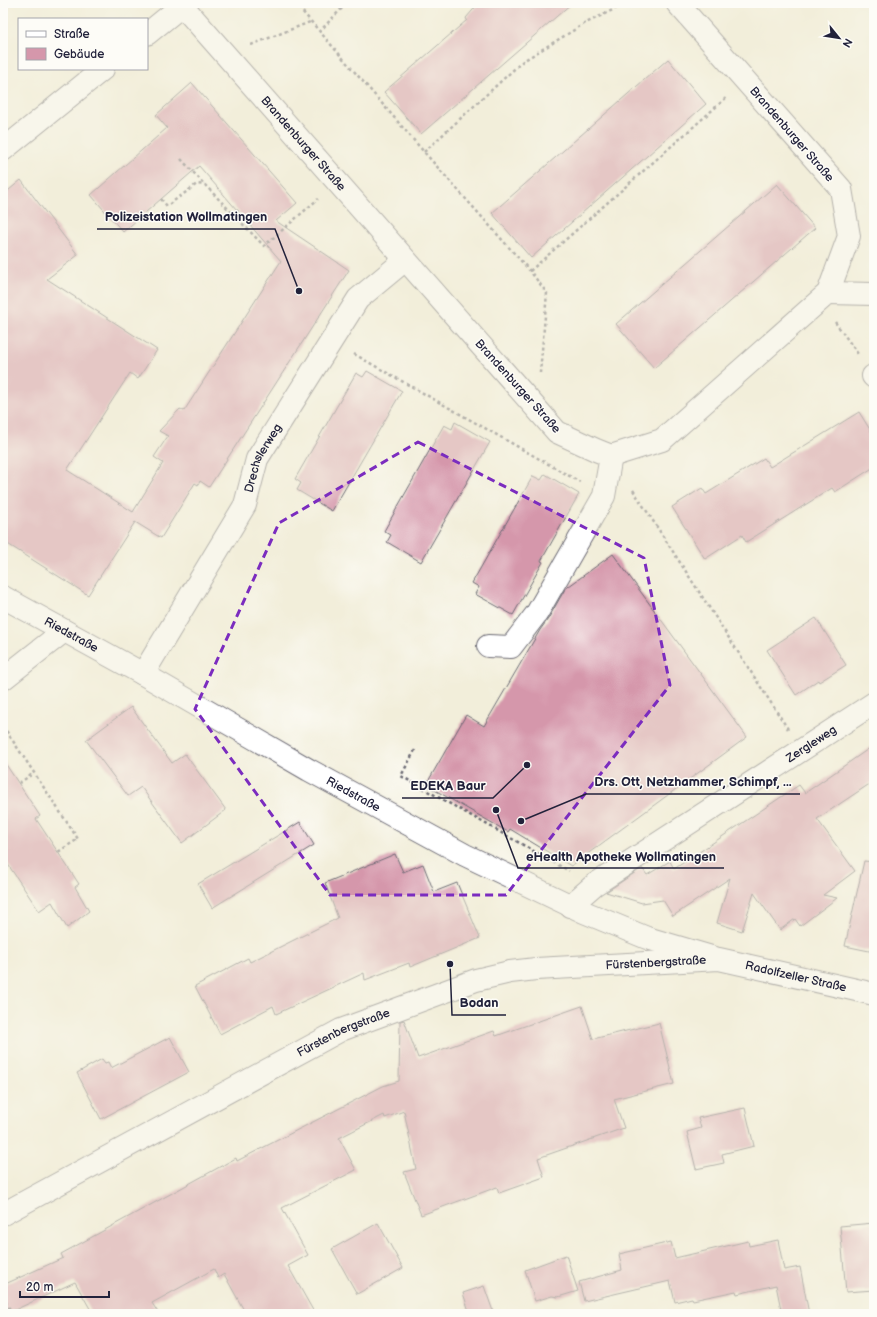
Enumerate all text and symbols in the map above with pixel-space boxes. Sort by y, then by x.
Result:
legend [18,18,148,70]
north arrow [819,18,859,58]
text: Straße [54,27,90,42]
text: N [840,36,855,50]
text: Gebäude [54,47,104,62]
street label: Brandenburger Straße [746,84,837,185]
street label: Brandenburger Straße [257,93,349,194]
callout: Polizeistation Wollmatingen [97,204,275,229]
text: Polizeistation Wollmatingen [105,209,267,225]
street label: Brandenburger Straße [472,336,564,436]
street label: Drechslerweg [242,421,285,494]
street label: Riedstraße [41,614,101,656]
street label: Zergleweg [783,722,840,767]
callout: Drs. Ott, Netzhammer, Schimpf, ... [586,769,800,794]
callout: EDEKA Baur [402,773,493,798]
street label: Riedstraße [323,774,383,815]
text: Drs. Ott, Netzhammer, Schimpf, ... [594,774,792,790]
text: EDEKA Baur [410,778,486,794]
callout: eHealth Apotheke Wollmatingen [518,843,724,868]
text: eHealth Apotheke Wollmatingen [526,849,716,865]
street label: Fürstenbergstraße [605,953,707,973]
street label: Radolfzeller Straße [744,958,848,996]
callout: Bodan [452,990,506,1015]
text: Bodan [460,995,498,1011]
street label: Fürstenbergstraße [294,1006,392,1061]
scale bar [20,1273,109,1299]
text: 20 m [26,1280,53,1295]

